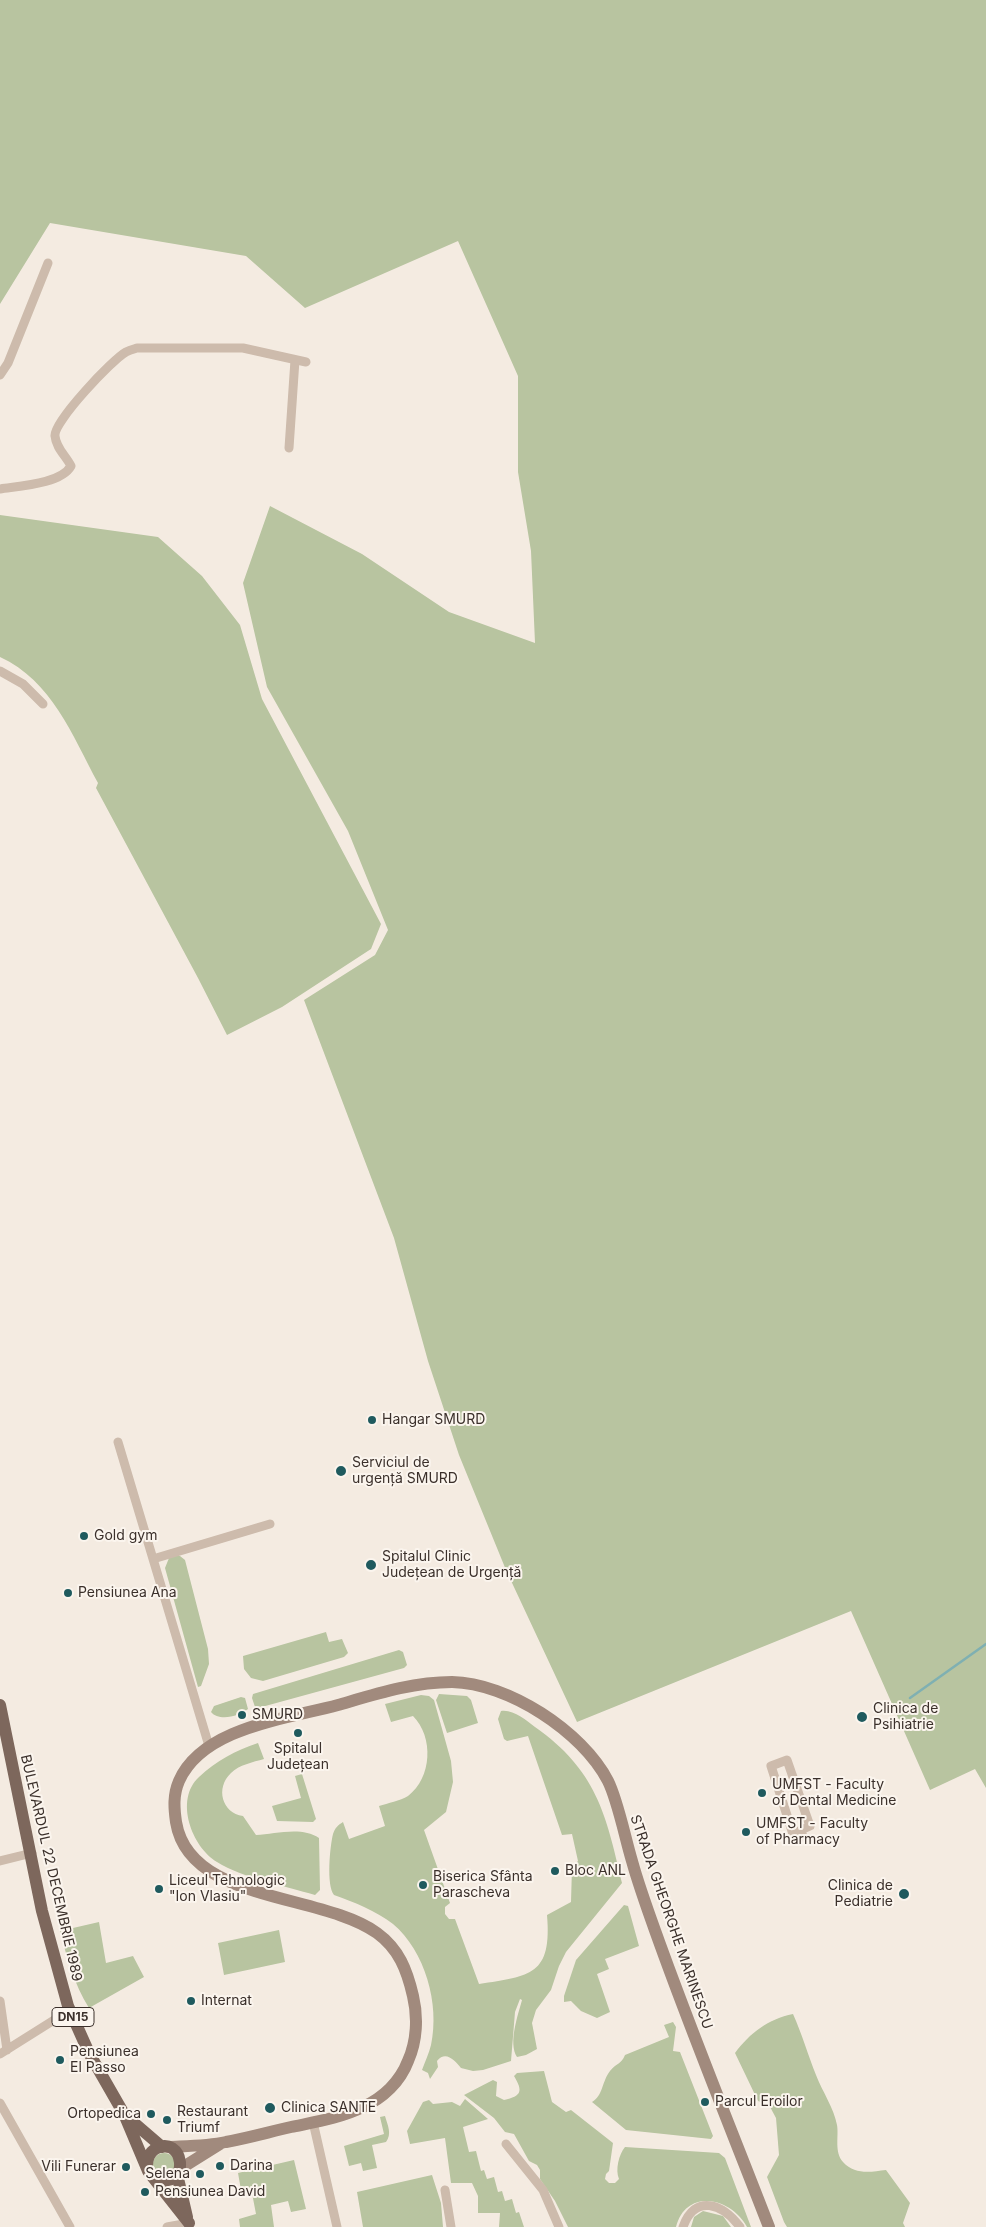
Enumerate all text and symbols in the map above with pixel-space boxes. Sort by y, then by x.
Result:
place label: Hangar SMURD [382,1412,485,1428]
marker: Hangar SMURD [366,1414,378,1426]
place label: Serviciul de urgență SMURD [352,1455,458,1488]
marker: Serviciul de urgență SMURD [334,1464,348,1478]
place label: Gold gym [94,1528,157,1544]
marker: Gold gym [78,1530,90,1542]
place label: Spitalul Clinic Județean de Urgență [382,1549,521,1581]
marker: Spitalul Clinic Județean de Urgență [364,1558,378,1572]
place label: Pensiunea Ana [78,1585,177,1601]
marker: Pensiunea Ana [62,1587,74,1599]
place label: Clinica de Psihiatrie [873,1701,938,1734]
place label: SMURD [252,1707,303,1723]
marker: SMURD [236,1709,248,1721]
marker: Clinica de Psihiatrie [855,1710,869,1724]
marker: Spitalul Județean [292,1727,304,1739]
place label: Spitalul Județean [267,1741,329,1774]
street label: BULEVARDUL 22 DECEMBRIE 1989 [17,1753,85,1983]
place label: UMFST - Faculty of Dental Medicine [772,1777,896,1810]
marker: UMFST - Faculty of Dental Medicine [756,1787,768,1799]
street label: STRADA GHEORGHE MARINESCU [626,1813,716,2031]
place label: UMFST - Faculty of Pharmacy [756,1816,868,1848]
marker: UMFST - Faculty of Pharmacy [740,1826,752,1838]
place label: Bloc ANL [565,1863,626,1879]
marker: Bloc ANL [549,1865,561,1877]
place label: Biserica Sfânta Parascheva [433,1869,533,1901]
place label: Liceul Tehnologic "Ion Vlasiu" [169,1873,285,1905]
place label: Clinica de Pediatrie [828,1878,893,1910]
marker: Biserica Sfânta Parascheva [417,1879,429,1891]
marker: Liceul Tehnologic "Ion Vlasiu" [153,1883,165,1895]
marker: Clinica de Pediatrie [897,1887,911,1901]
place label: Internat [201,1993,252,2009]
marker: Internat [185,1995,197,2007]
road number: DN15 [52,2008,94,2026]
place label: Pensiunea El Passo [70,2044,139,2076]
marker: Pensiunea El Passo [54,2054,66,2066]
place label: Parcul Eroilor [715,2094,803,2110]
marker: Parcul Eroilor [699,2096,711,2108]
place label: Clinica SANTE [281,2100,376,2116]
marker: Clinica SANTE [263,2101,277,2115]
place label: Restaurant Triumf [177,2104,248,2136]
place label: Ortopedica [67,2106,141,2122]
marker: Ortopedica [145,2108,157,2120]
marker: Restaurant Triumf [161,2114,173,2126]
place label: Darina [230,2158,273,2174]
place label: Vili Funerar [41,2159,116,2175]
marker: Darina [214,2160,226,2172]
marker: Vili Funerar [120,2161,132,2173]
place label: Selena [145,2166,190,2182]
marker: Selena [194,2168,206,2180]
place label: Pensiunea David [155,2184,265,2200]
marker: Pensiunea David [139,2186,151,2198]

